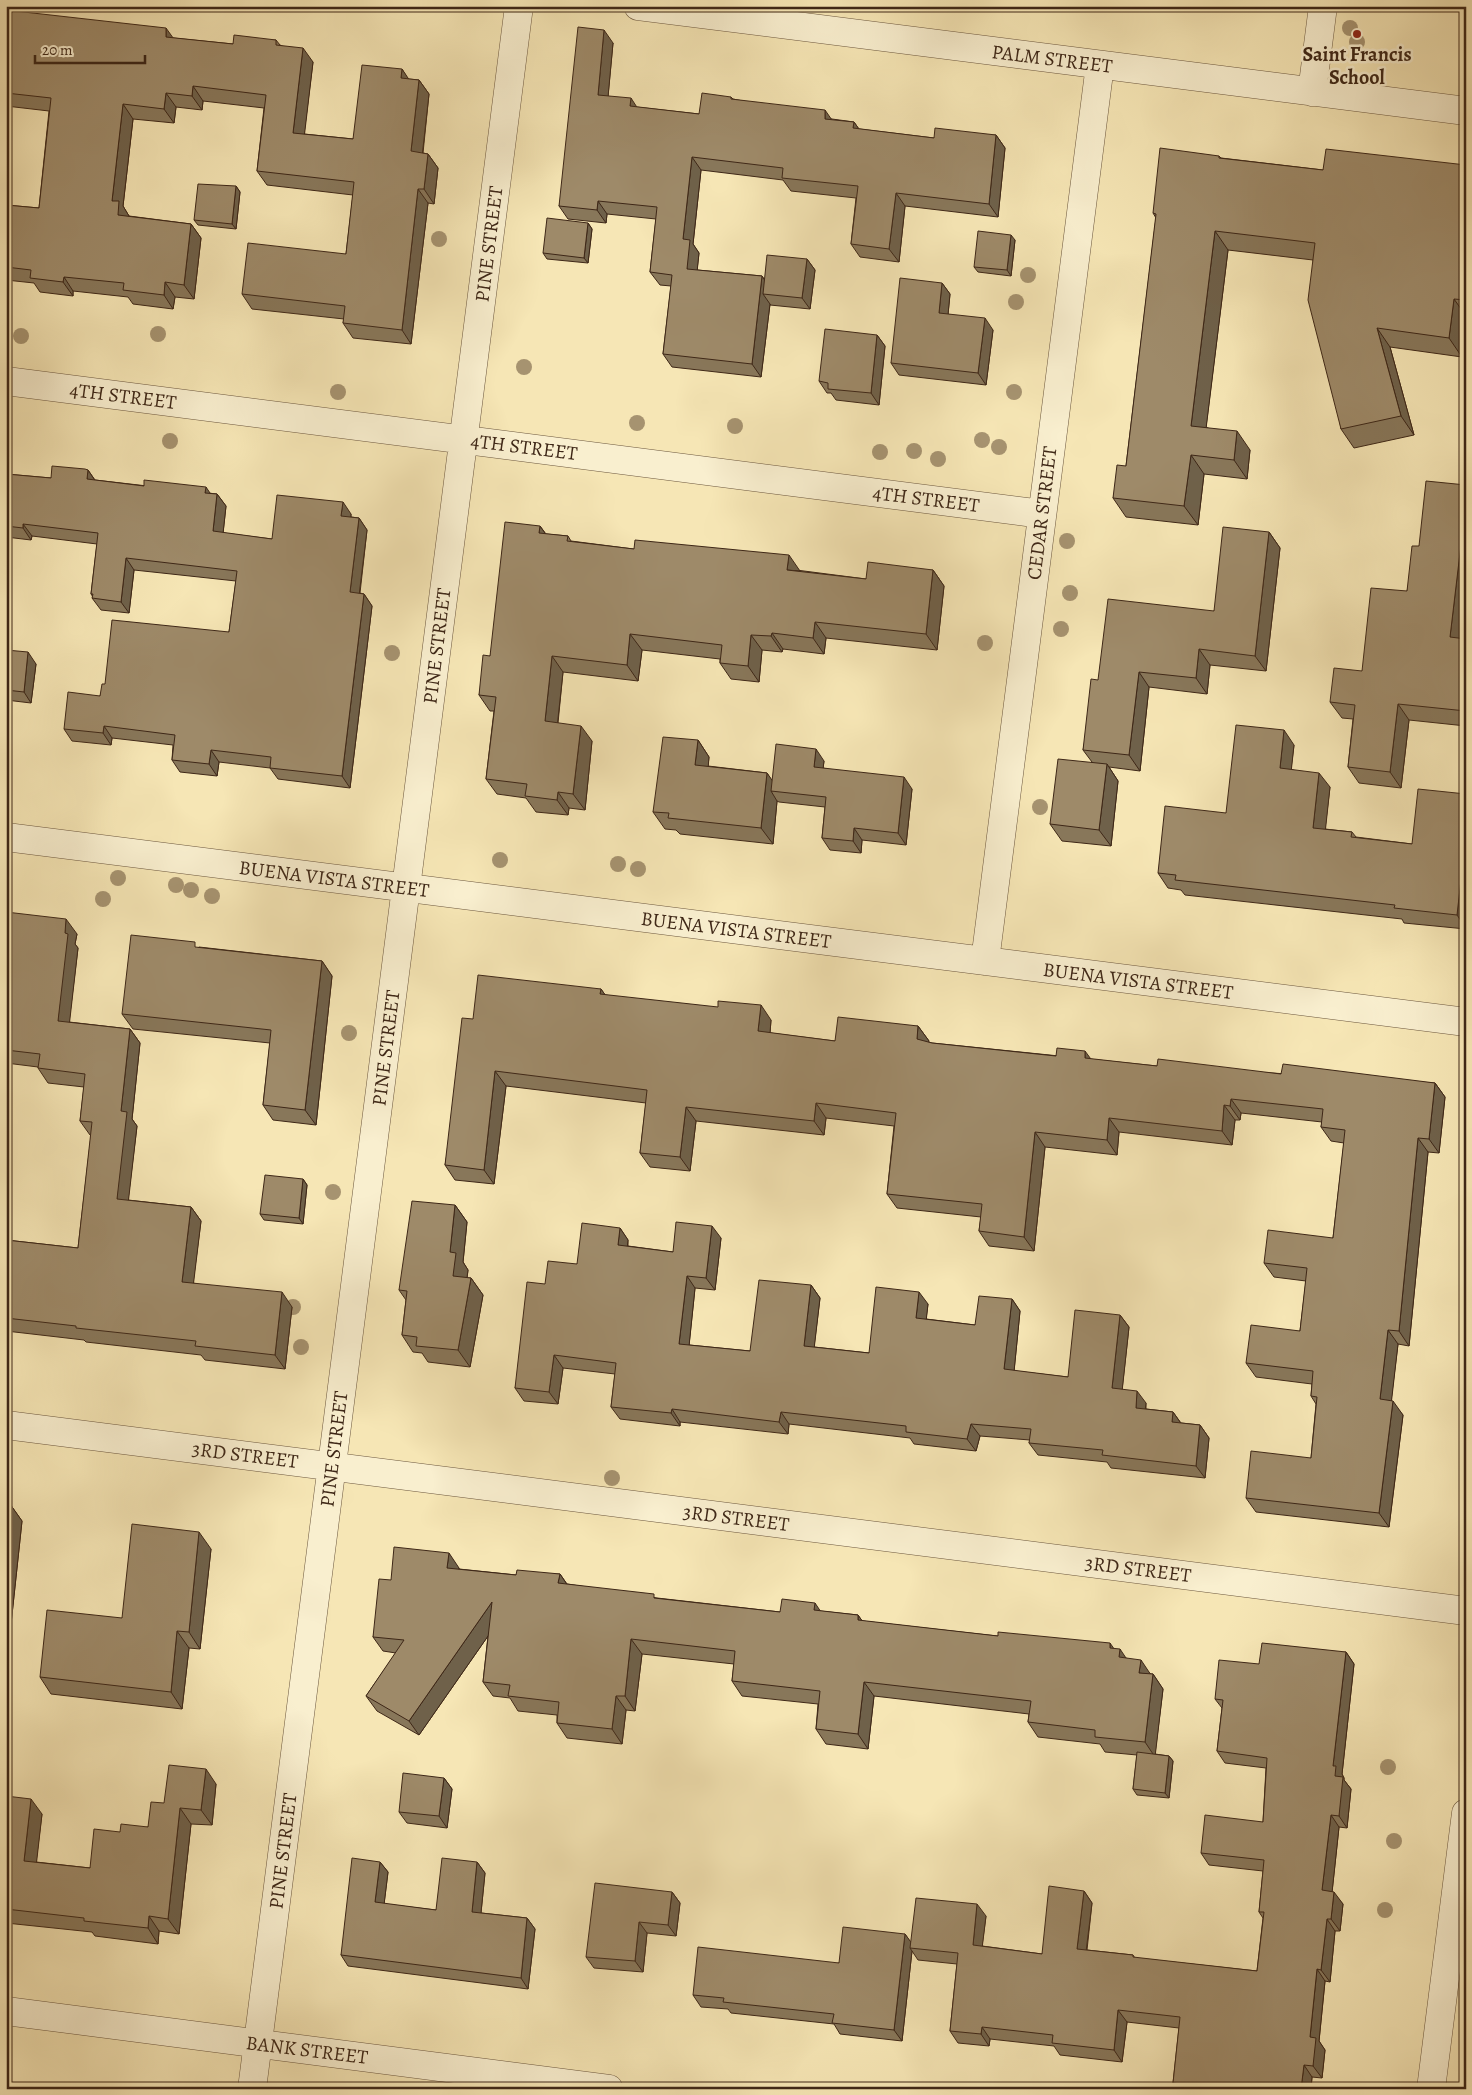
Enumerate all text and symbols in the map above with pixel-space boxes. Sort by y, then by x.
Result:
marker: Saint Francis School [1351,28,1363,40]
scale bar [35,32,145,64]
street label: PALM STREET [990,38,1114,80]
text: 20 m [42,40,73,60]
place label: Saint Francis School [1302,41,1412,91]
street label: PINE STREET [468,184,510,304]
street label: 4TH STREET [68,376,178,416]
street label: 4TH STREET [469,427,579,467]
street label: CEDAR STREET [1020,445,1064,581]
street label: 4TH STREET [871,479,981,519]
street label: PINE STREET [416,586,458,706]
street label: BUENA VISTA STREET [237,854,431,904]
street label: BUENA VISTA STREET [639,905,833,955]
street label: BUENA VISTA STREET [1041,956,1235,1006]
street label: PINE STREET [365,988,407,1108]
street label: PINE STREET [313,1389,355,1509]
street label: 3RD STREET [190,1435,300,1475]
street label: 3RD STREET [681,1498,791,1538]
street label: 3RD STREET [1083,1549,1193,1589]
street label: PINE STREET [262,1791,304,1911]
street label: BANK STREET [244,2029,370,2071]

